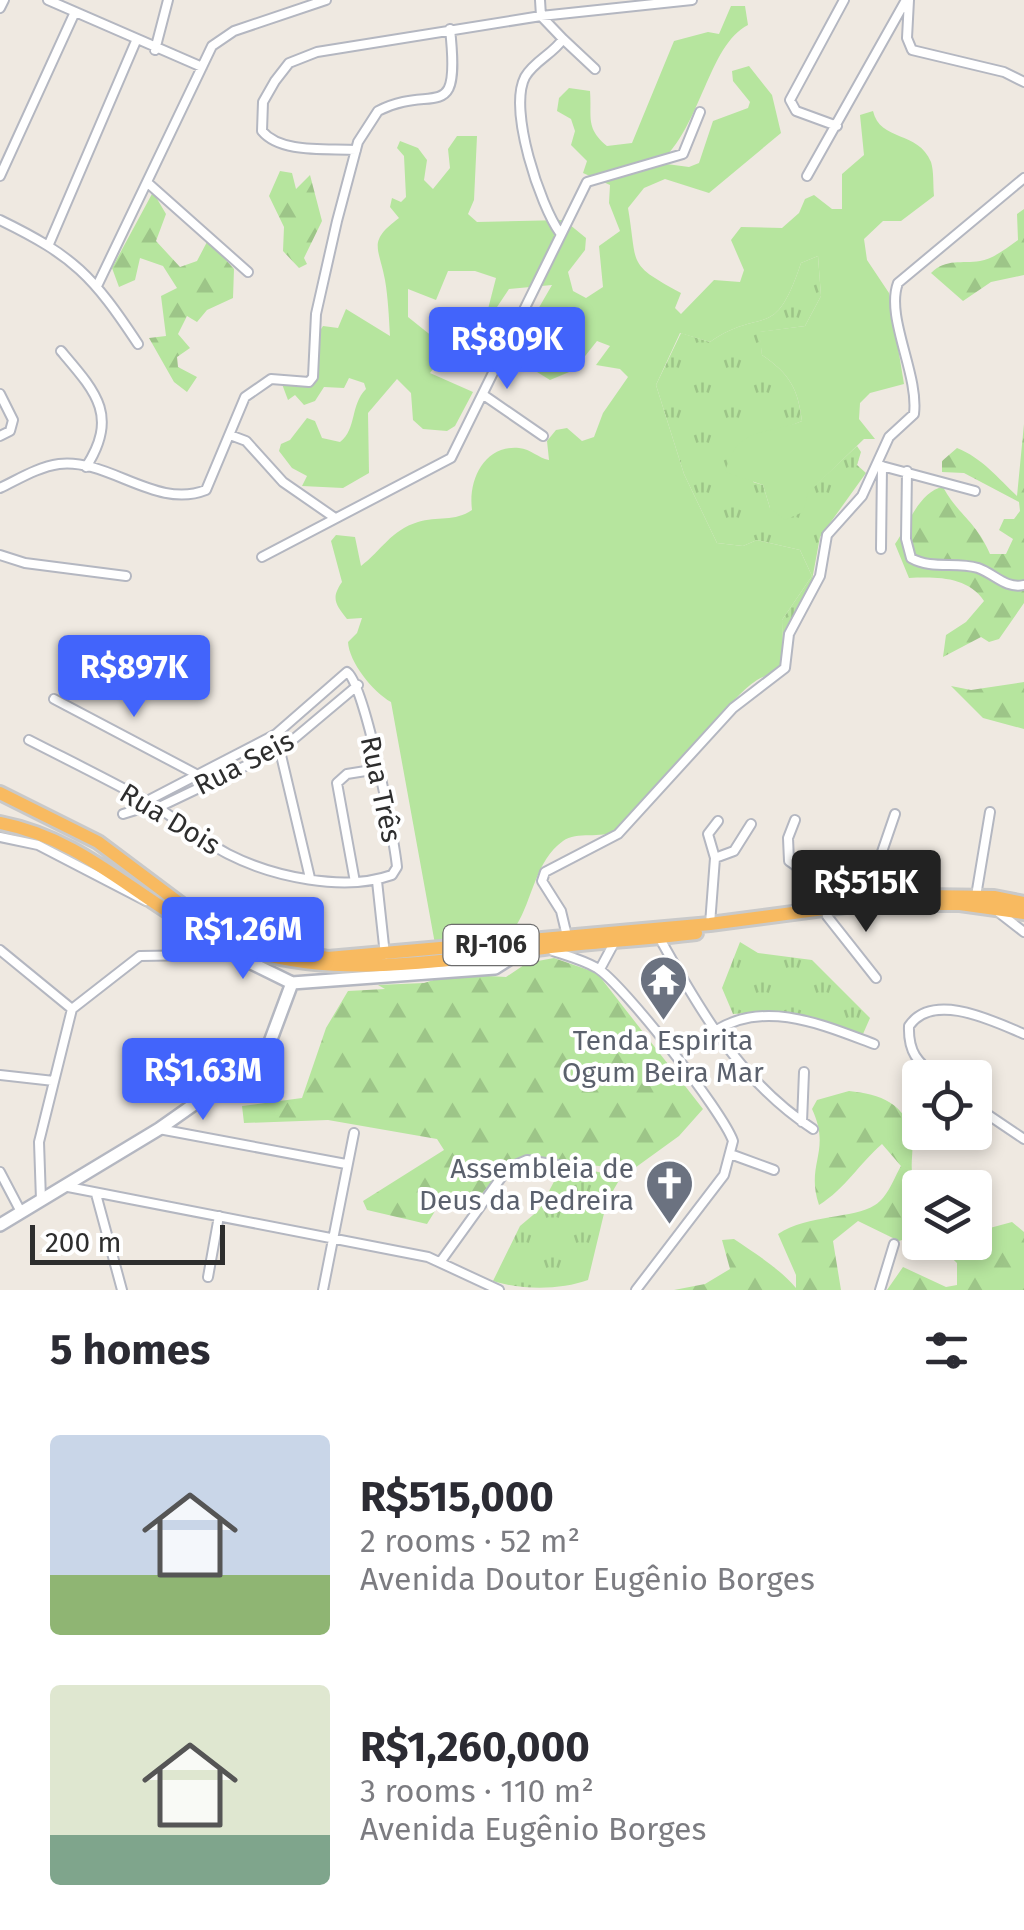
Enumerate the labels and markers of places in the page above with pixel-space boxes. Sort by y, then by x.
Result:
pin: R$809K [426,307,588,392]
pin: R$897K [53,635,215,720]
pin: R$515K [785,850,947,935]
pin: R$1.26M [151,897,335,982]
temple icon: Tenda Espirita Ogum Beira Mar [637,954,689,1022]
place label: Tenda Espirita Ogum Beira Mar [562,1024,764,1089]
pin: R$1.63M [111,1038,295,1123]
place label: Assembleia de Deus da Pedreira [419,1152,634,1217]
church icon: Assembleia de Deus da Pedreira [643,1158,695,1226]

